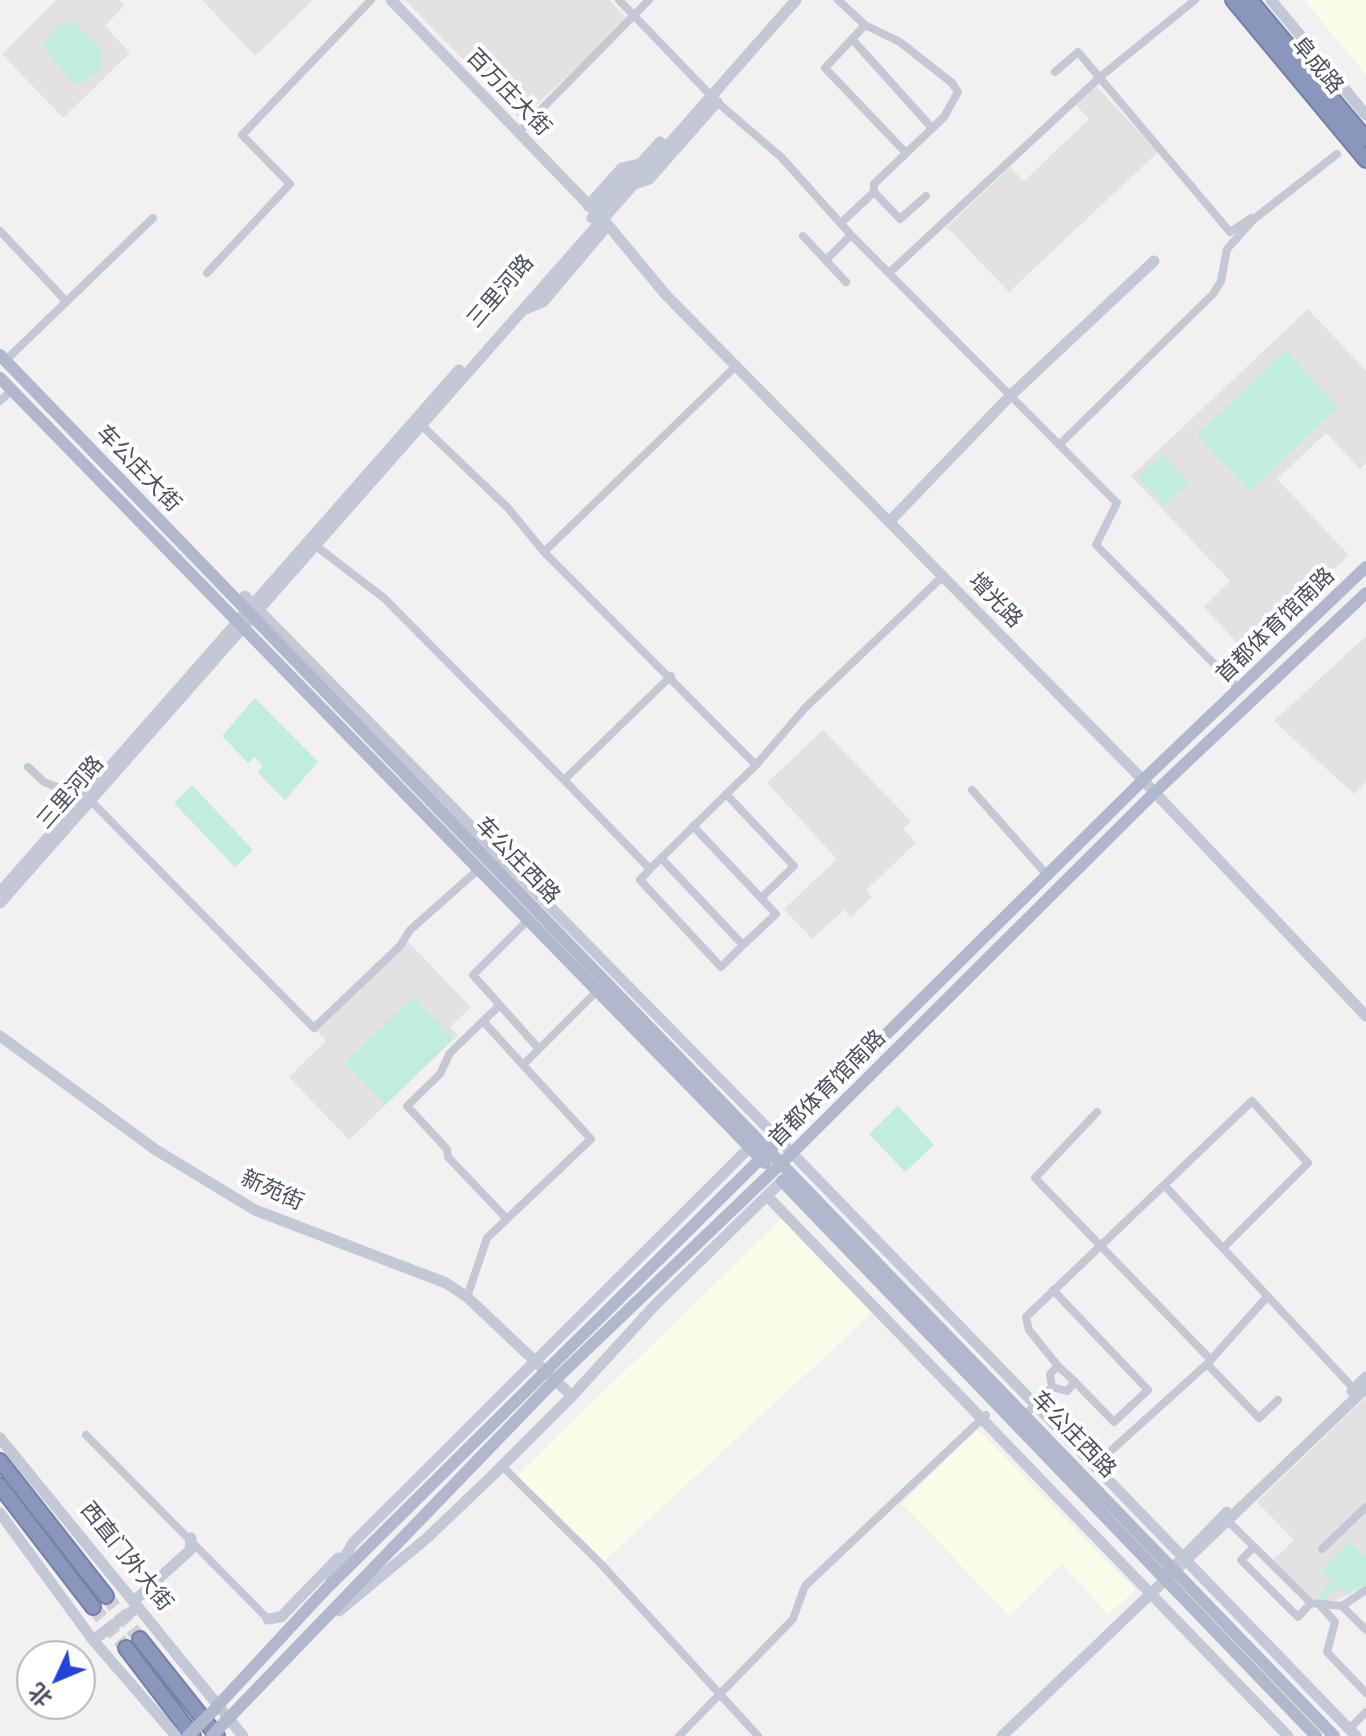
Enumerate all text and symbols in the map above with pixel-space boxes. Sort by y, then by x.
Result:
street label: 阜成路 [1286,32,1348,100]
street label: 百万庄大街 [460,44,556,142]
street label: 三里河路 [462,250,540,334]
street label: 车公庄大街 [90,420,186,518]
street label: 首都体育馆南路 [1211,563,1341,689]
street label: 增光路 [963,568,1027,634]
street label: 三里河路 [32,751,110,835]
street label: 车公庄西路 [469,812,565,910]
street label: 首都体育馆南路 [764,1025,892,1153]
street label: 新苑街 [236,1166,308,1216]
street label: 车公庄西路 [1025,1386,1121,1484]
street label: 西直门外大街 [74,1497,178,1617]
north arrow [16,1640,96,1720]
text: 北 [22,1678,58,1713]

